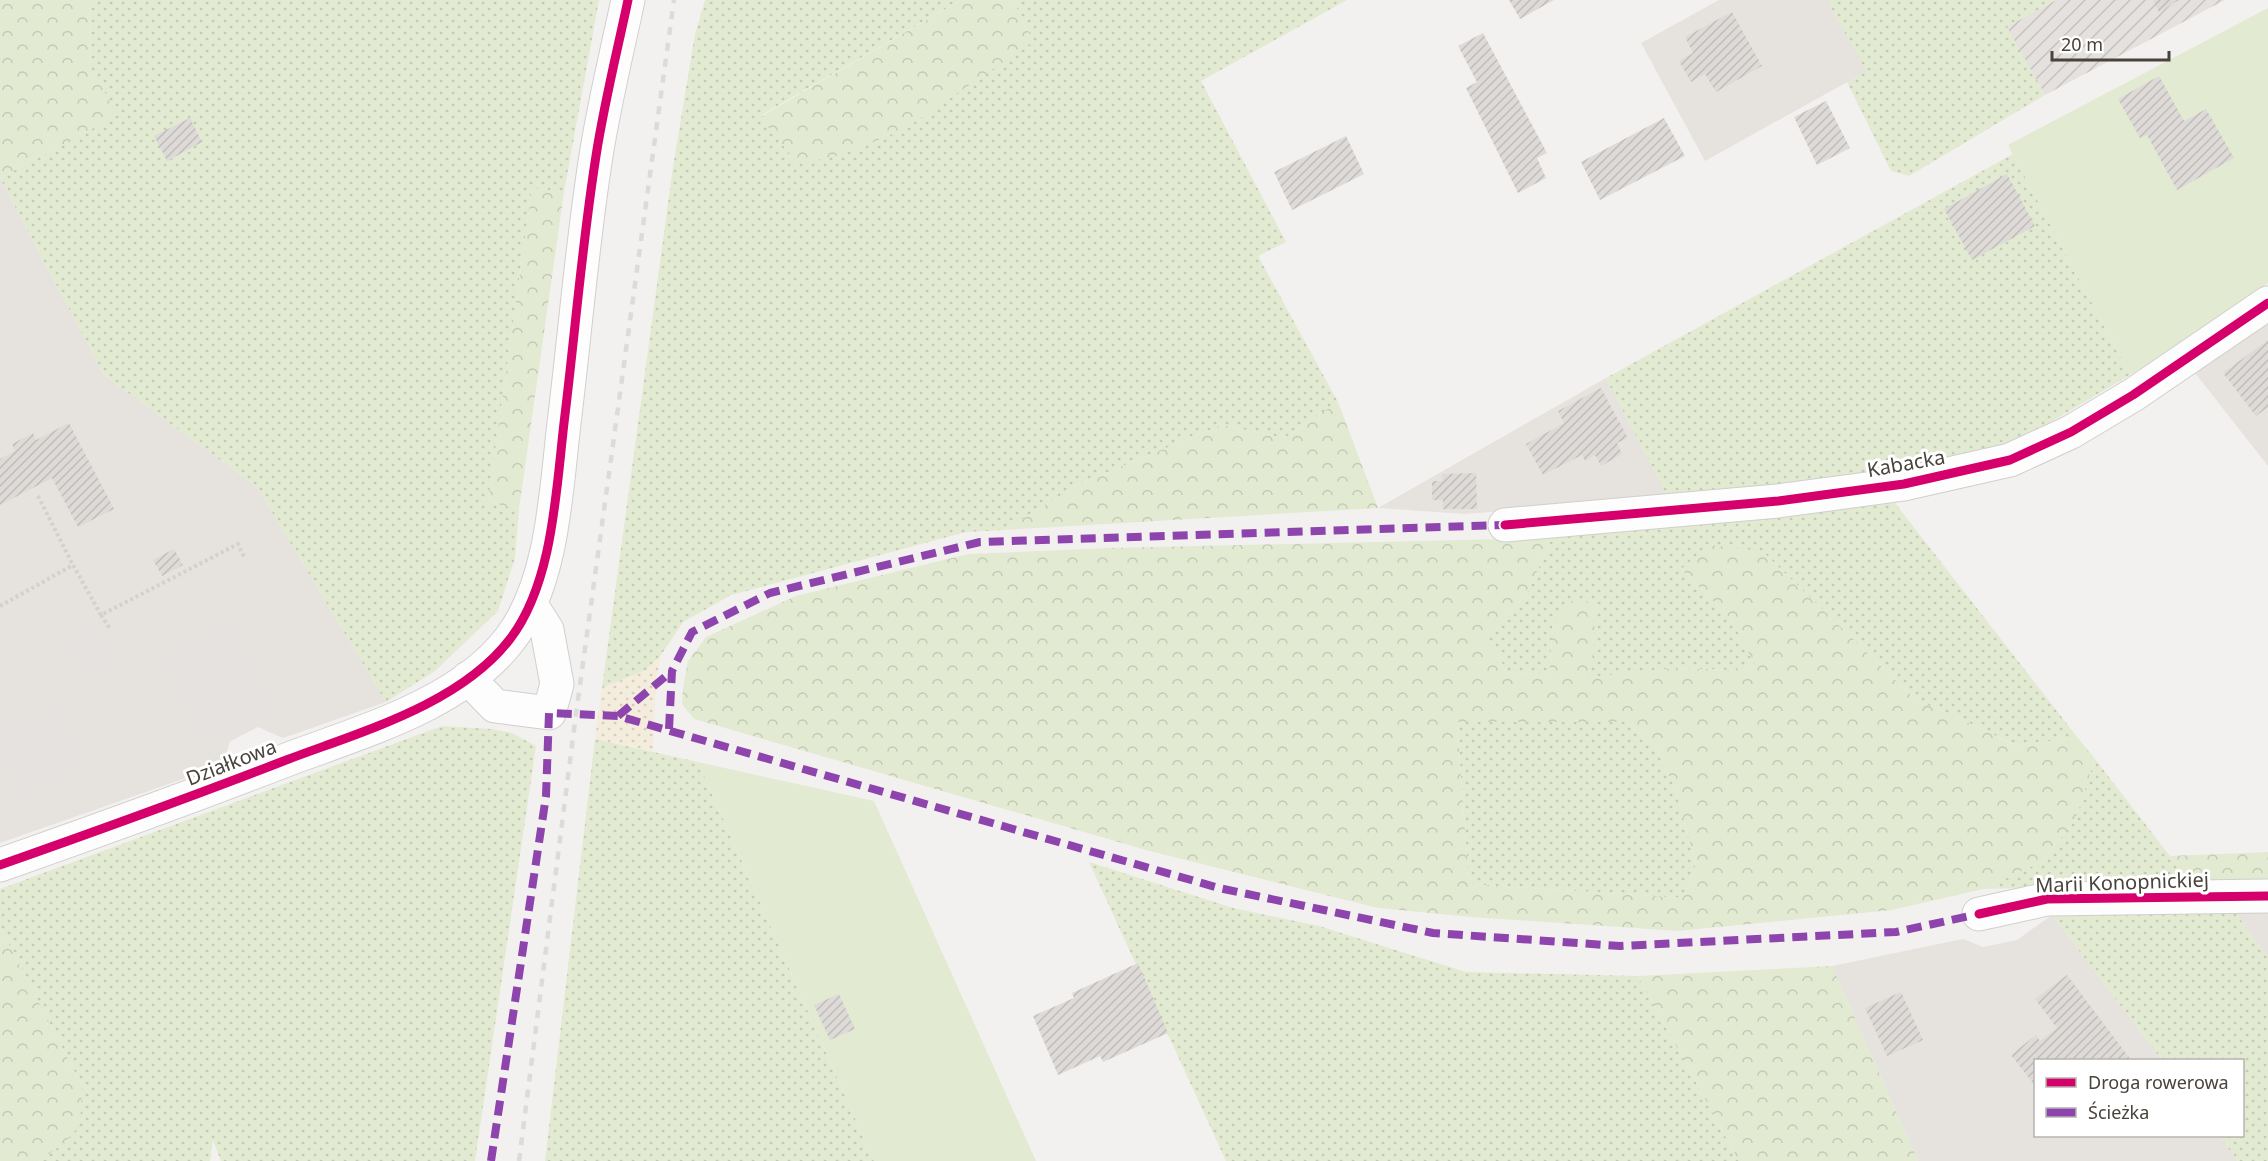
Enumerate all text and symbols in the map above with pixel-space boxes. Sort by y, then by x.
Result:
scale bar [2052,24,2169,62]
text: 20 m [2061,32,2103,56]
street label: Kabacka [1865,443,1947,483]
street label: Działkowa [182,732,280,792]
street label: Marii Konopnickiej [2035,865,2209,899]
legend [2034,1059,2244,1137]
text: Droga rowerowa [2088,1070,2229,1094]
text: Ścieżka [2088,1100,2149,1124]

